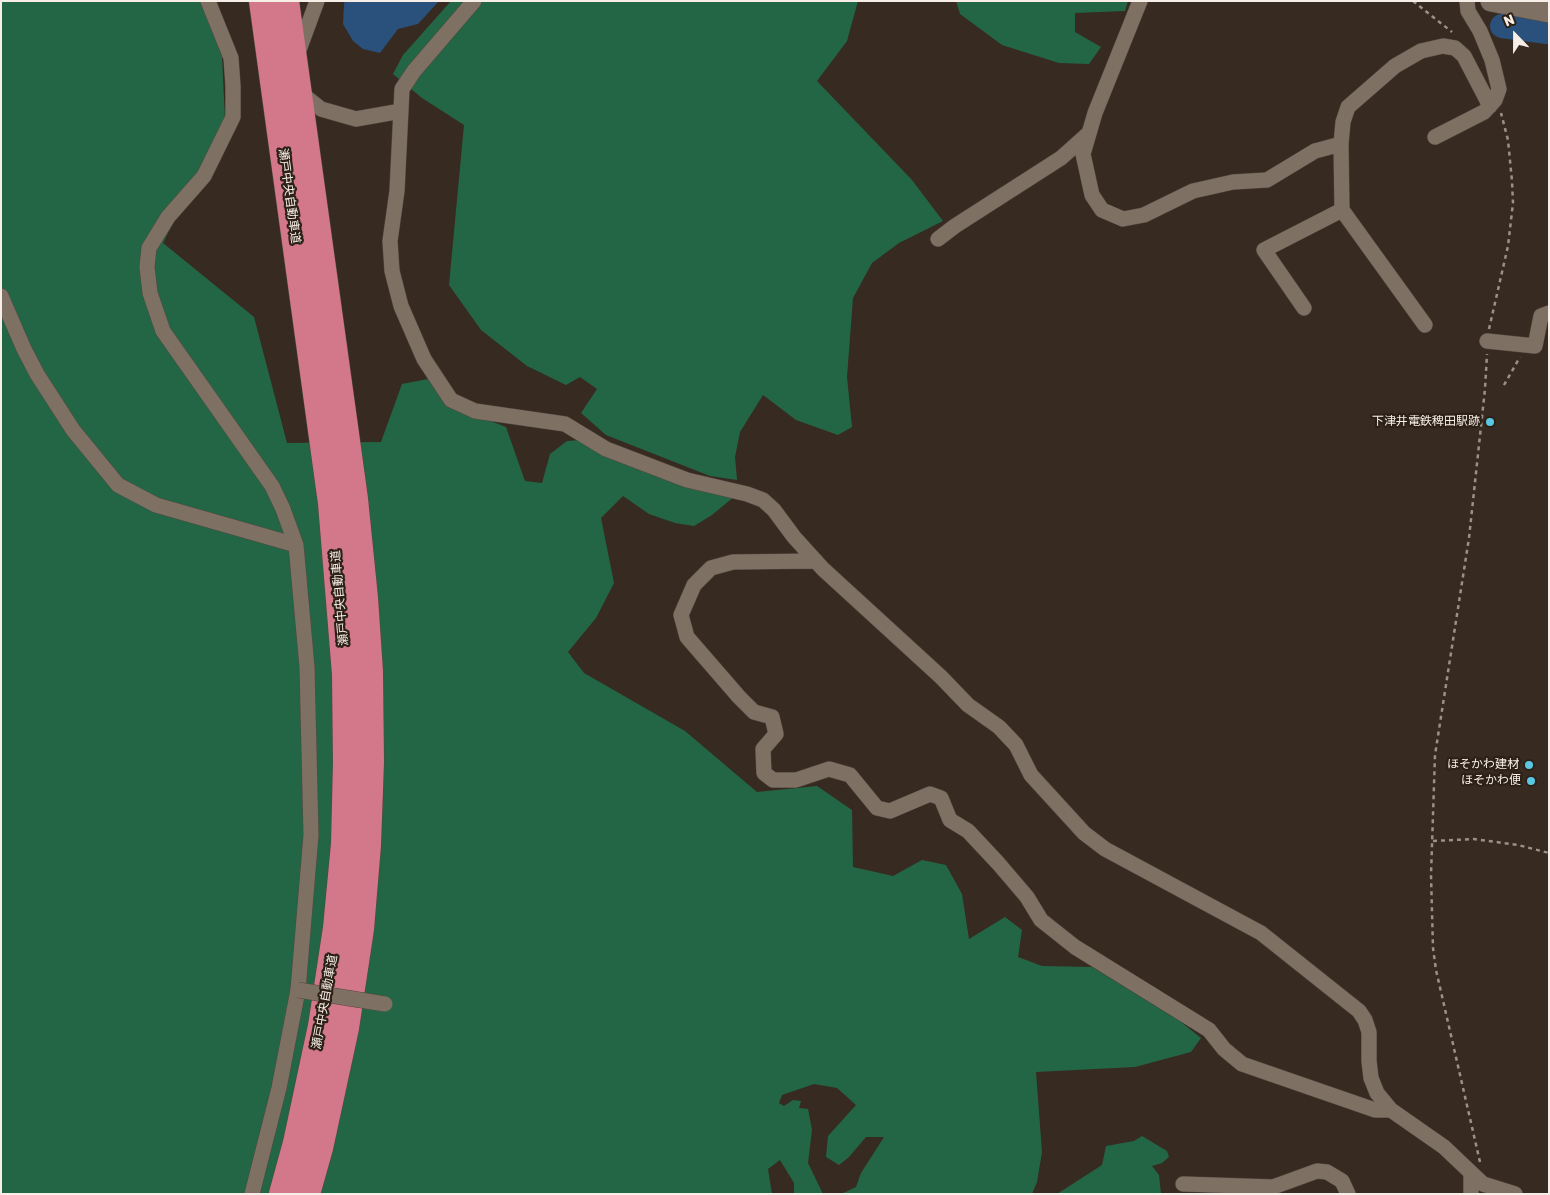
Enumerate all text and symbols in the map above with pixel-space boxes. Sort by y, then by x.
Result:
north arrow [1490,10,1540,60]
text: N [1501,11,1517,30]
street label: 瀬戸中央自動車道 [275,147,303,245]
place label: 下津井電鉄稗田駅跡 [1372,415,1480,429]
marker: 下津井電鉄稗田駅跡 [1484,416,1496,428]
street label: 瀬戸中央自動車道 [329,550,351,646]
place label: ほそかわ建材 [1447,758,1519,772]
marker: ほそかわ建材 [1523,759,1535,771]
place label: ほそかわ便 [1461,774,1521,788]
marker: ほそかわ便 [1525,775,1537,787]
street label: 瀬戸中央自動車道 [310,953,340,1051]

